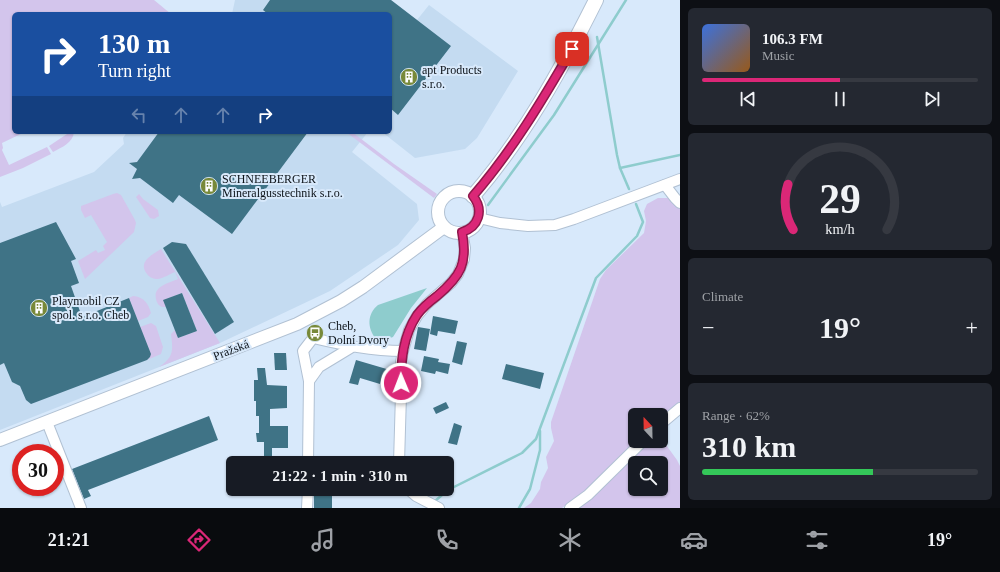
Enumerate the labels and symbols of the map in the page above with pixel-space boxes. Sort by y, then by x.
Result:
pin [555,32,589,66]
place label: apt Products s.r.o. [422,63,482,91]
building icon: apt Products s.r.o. [399,67,419,87]
place label: SCHNEEBERGER Mineralgusstechnik s.r.o. [222,172,343,200]
building icon: SCHNEEBERGER Mineralgusstechnik s.r.o. [199,176,219,196]
place label: Playmobil CZ spol. s r.o. Cheb [52,294,129,322]
building icon: Playmobil CZ spol. s r.o. Cheb [29,298,49,318]
place label: Cheb, Dolní Dvory [328,319,389,347]
bus stop icon: Cheb, Dolní Dvory [305,323,325,343]
street label: Pražská [211,337,252,363]
position arrow [380,362,422,404]
north arrow [628,408,668,448]
speed limit sign: 30 [12,444,64,496]

